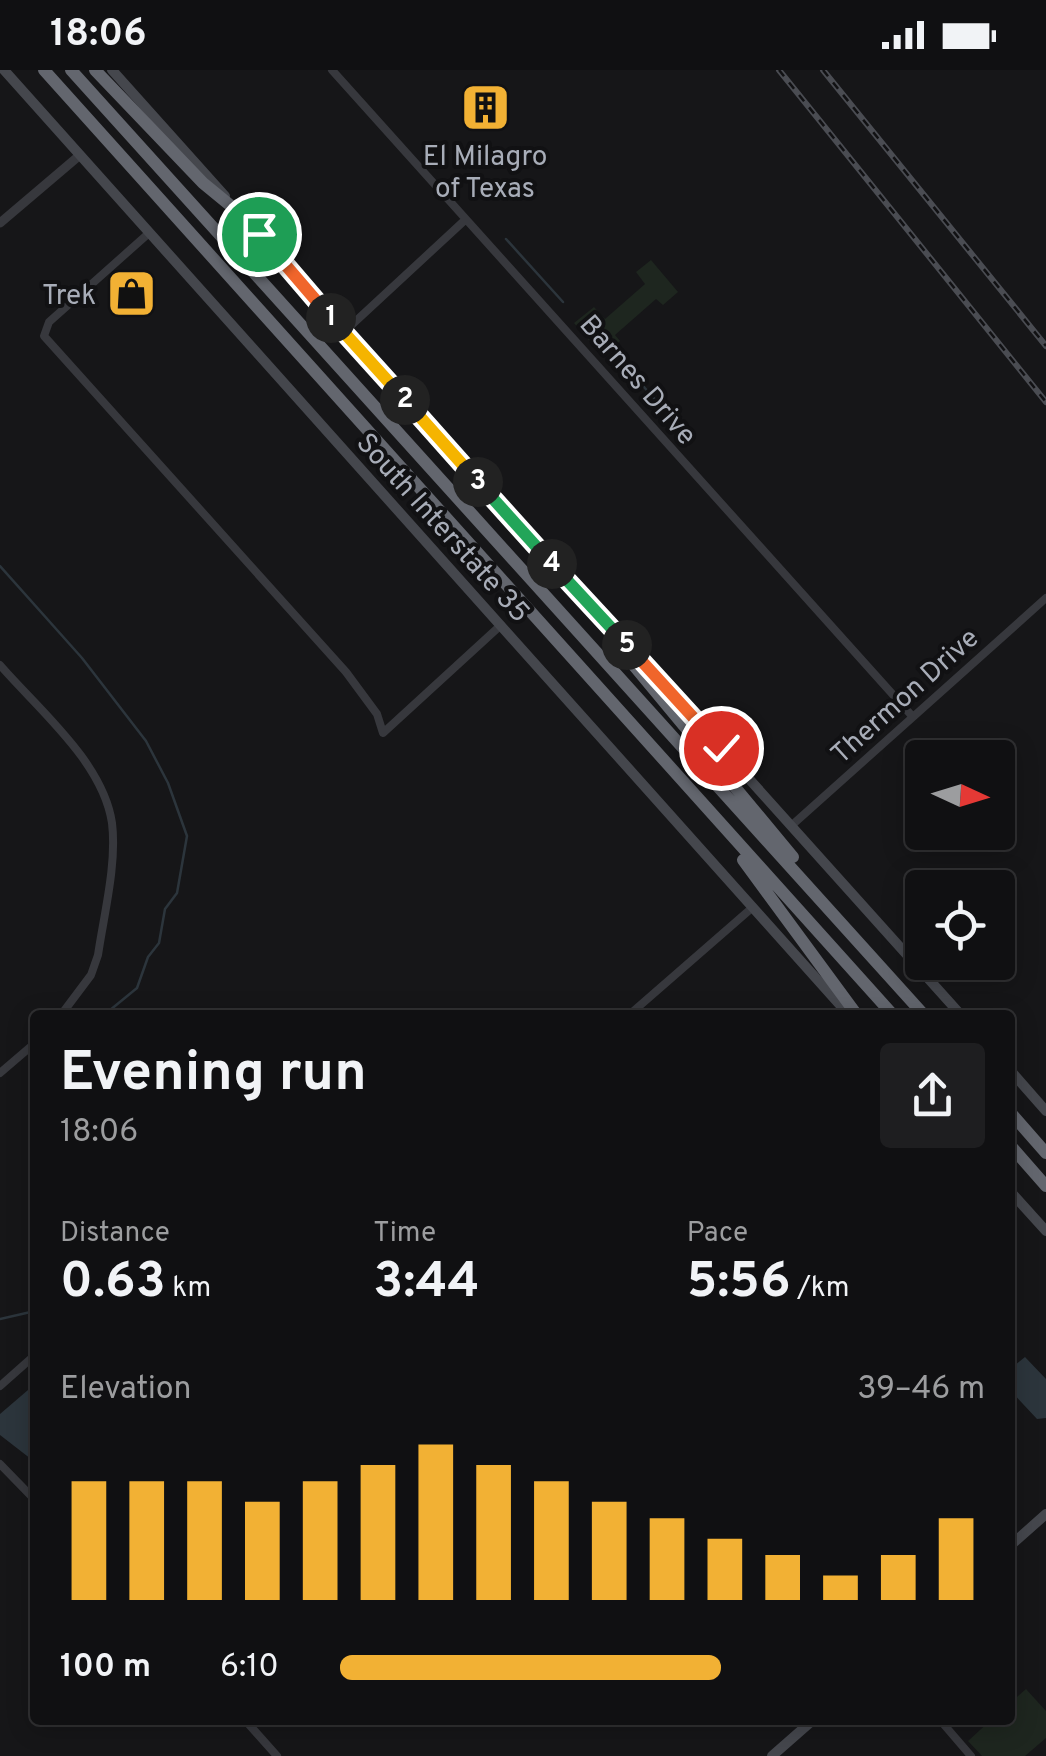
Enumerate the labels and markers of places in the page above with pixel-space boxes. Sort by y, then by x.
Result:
building icon: El Milagro of Texas [459,81,511,133]
place label: El Milagro of Texas [423,140,547,208]
pin [217,192,302,277]
shop icon: Trek [105,268,157,320]
place label: Trek [42,279,96,315]
pin: 1 [306,293,356,343]
pin: 2 [380,375,430,425]
pin: 3 [453,457,503,507]
pin: 4 [527,539,577,589]
pin: 5 [602,620,652,670]
pin [679,706,764,791]

